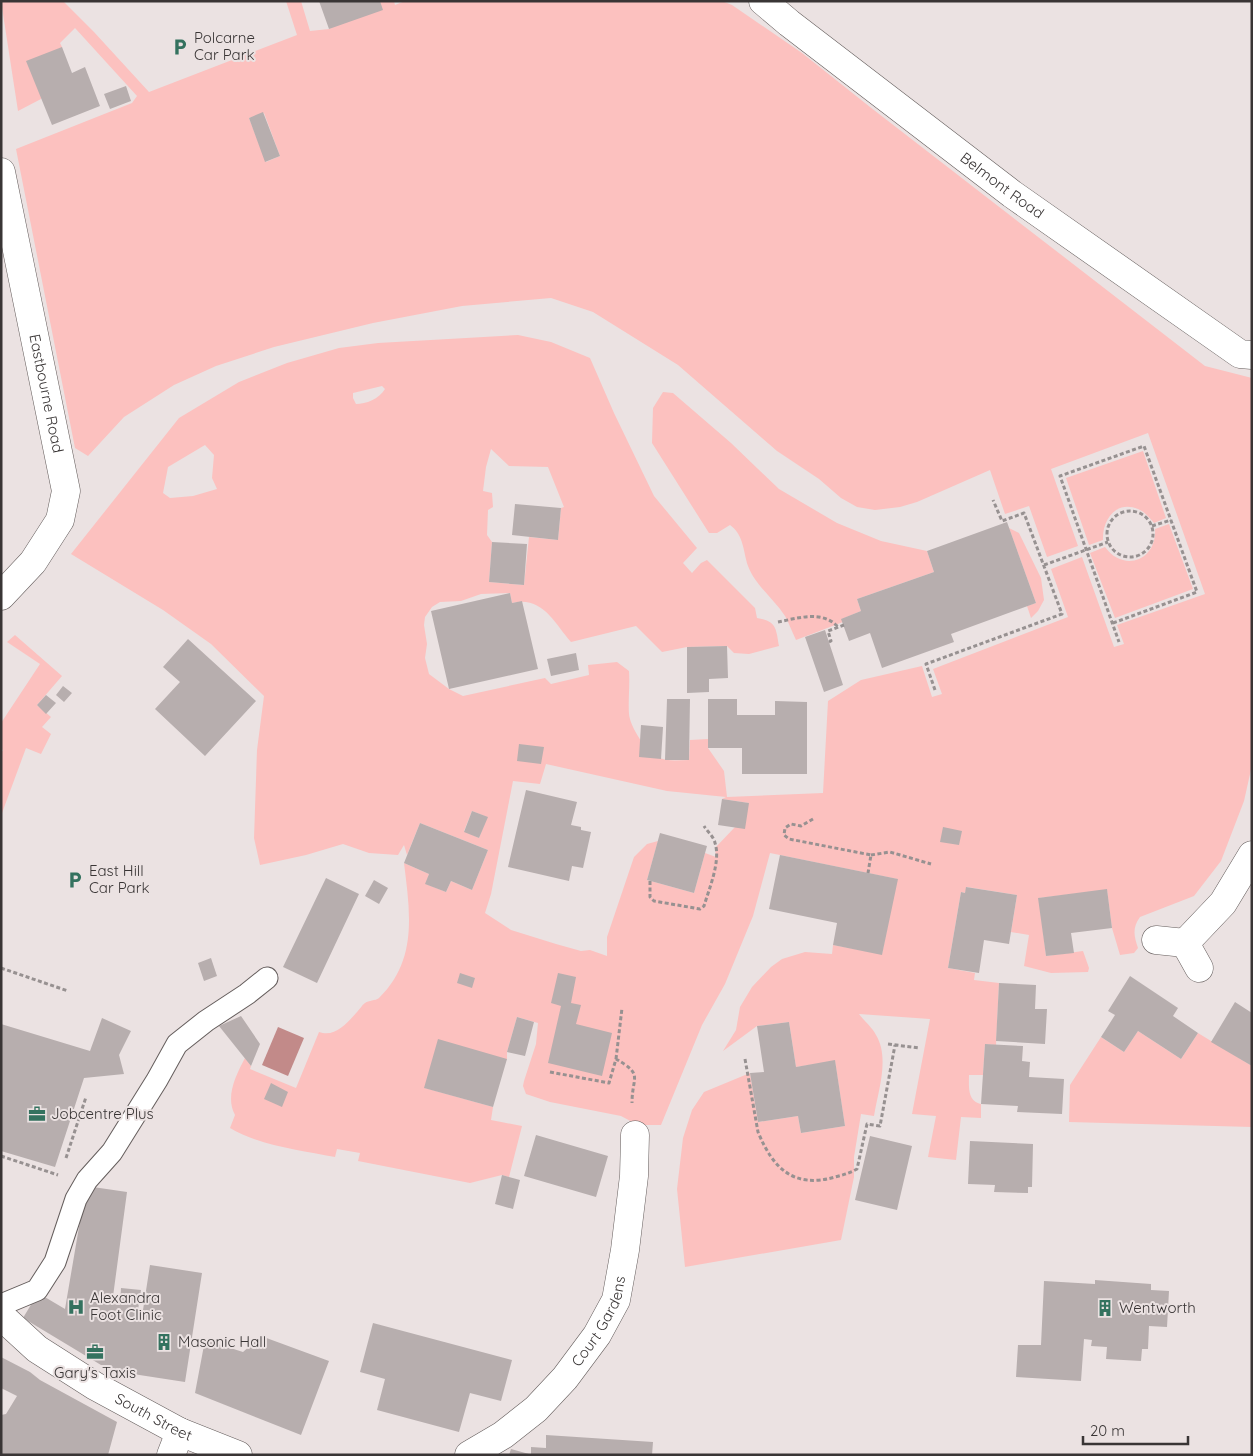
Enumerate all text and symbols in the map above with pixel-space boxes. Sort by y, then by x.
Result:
place label: Polcarne Car Park [194,28,255,64]
parking icon: Polcarne Car Park [170,37,190,57]
street label: Belmont Road [957,148,1048,222]
street label: Eastbourne Road [25,332,68,454]
place label: East Hill Car Park [89,861,150,897]
parking icon: East Hill Car Park [65,870,85,890]
office icon: Jobcentre Plus [27,1104,47,1124]
place label: Jobcentre Plus [51,1104,154,1123]
street label: Court Gardens [567,1275,629,1370]
place label: Alexandra Foot Clinic [90,1288,162,1324]
hospital icon: Alexandra Foot Clinic [66,1297,86,1317]
building icon: Wentworth [1095,1298,1115,1318]
place label: Wentworth [1119,1298,1196,1317]
building icon: Masonic Hall [154,1332,174,1352]
place label: Masonic Hall [178,1332,266,1351]
office icon: Gary's Taxis [85,1342,105,1362]
place label: Gary's Taxis [54,1363,136,1382]
street label: South Street [112,1389,195,1445]
scale bar [1083,1414,1188,1446]
text: 20 m [1090,1421,1125,1440]

